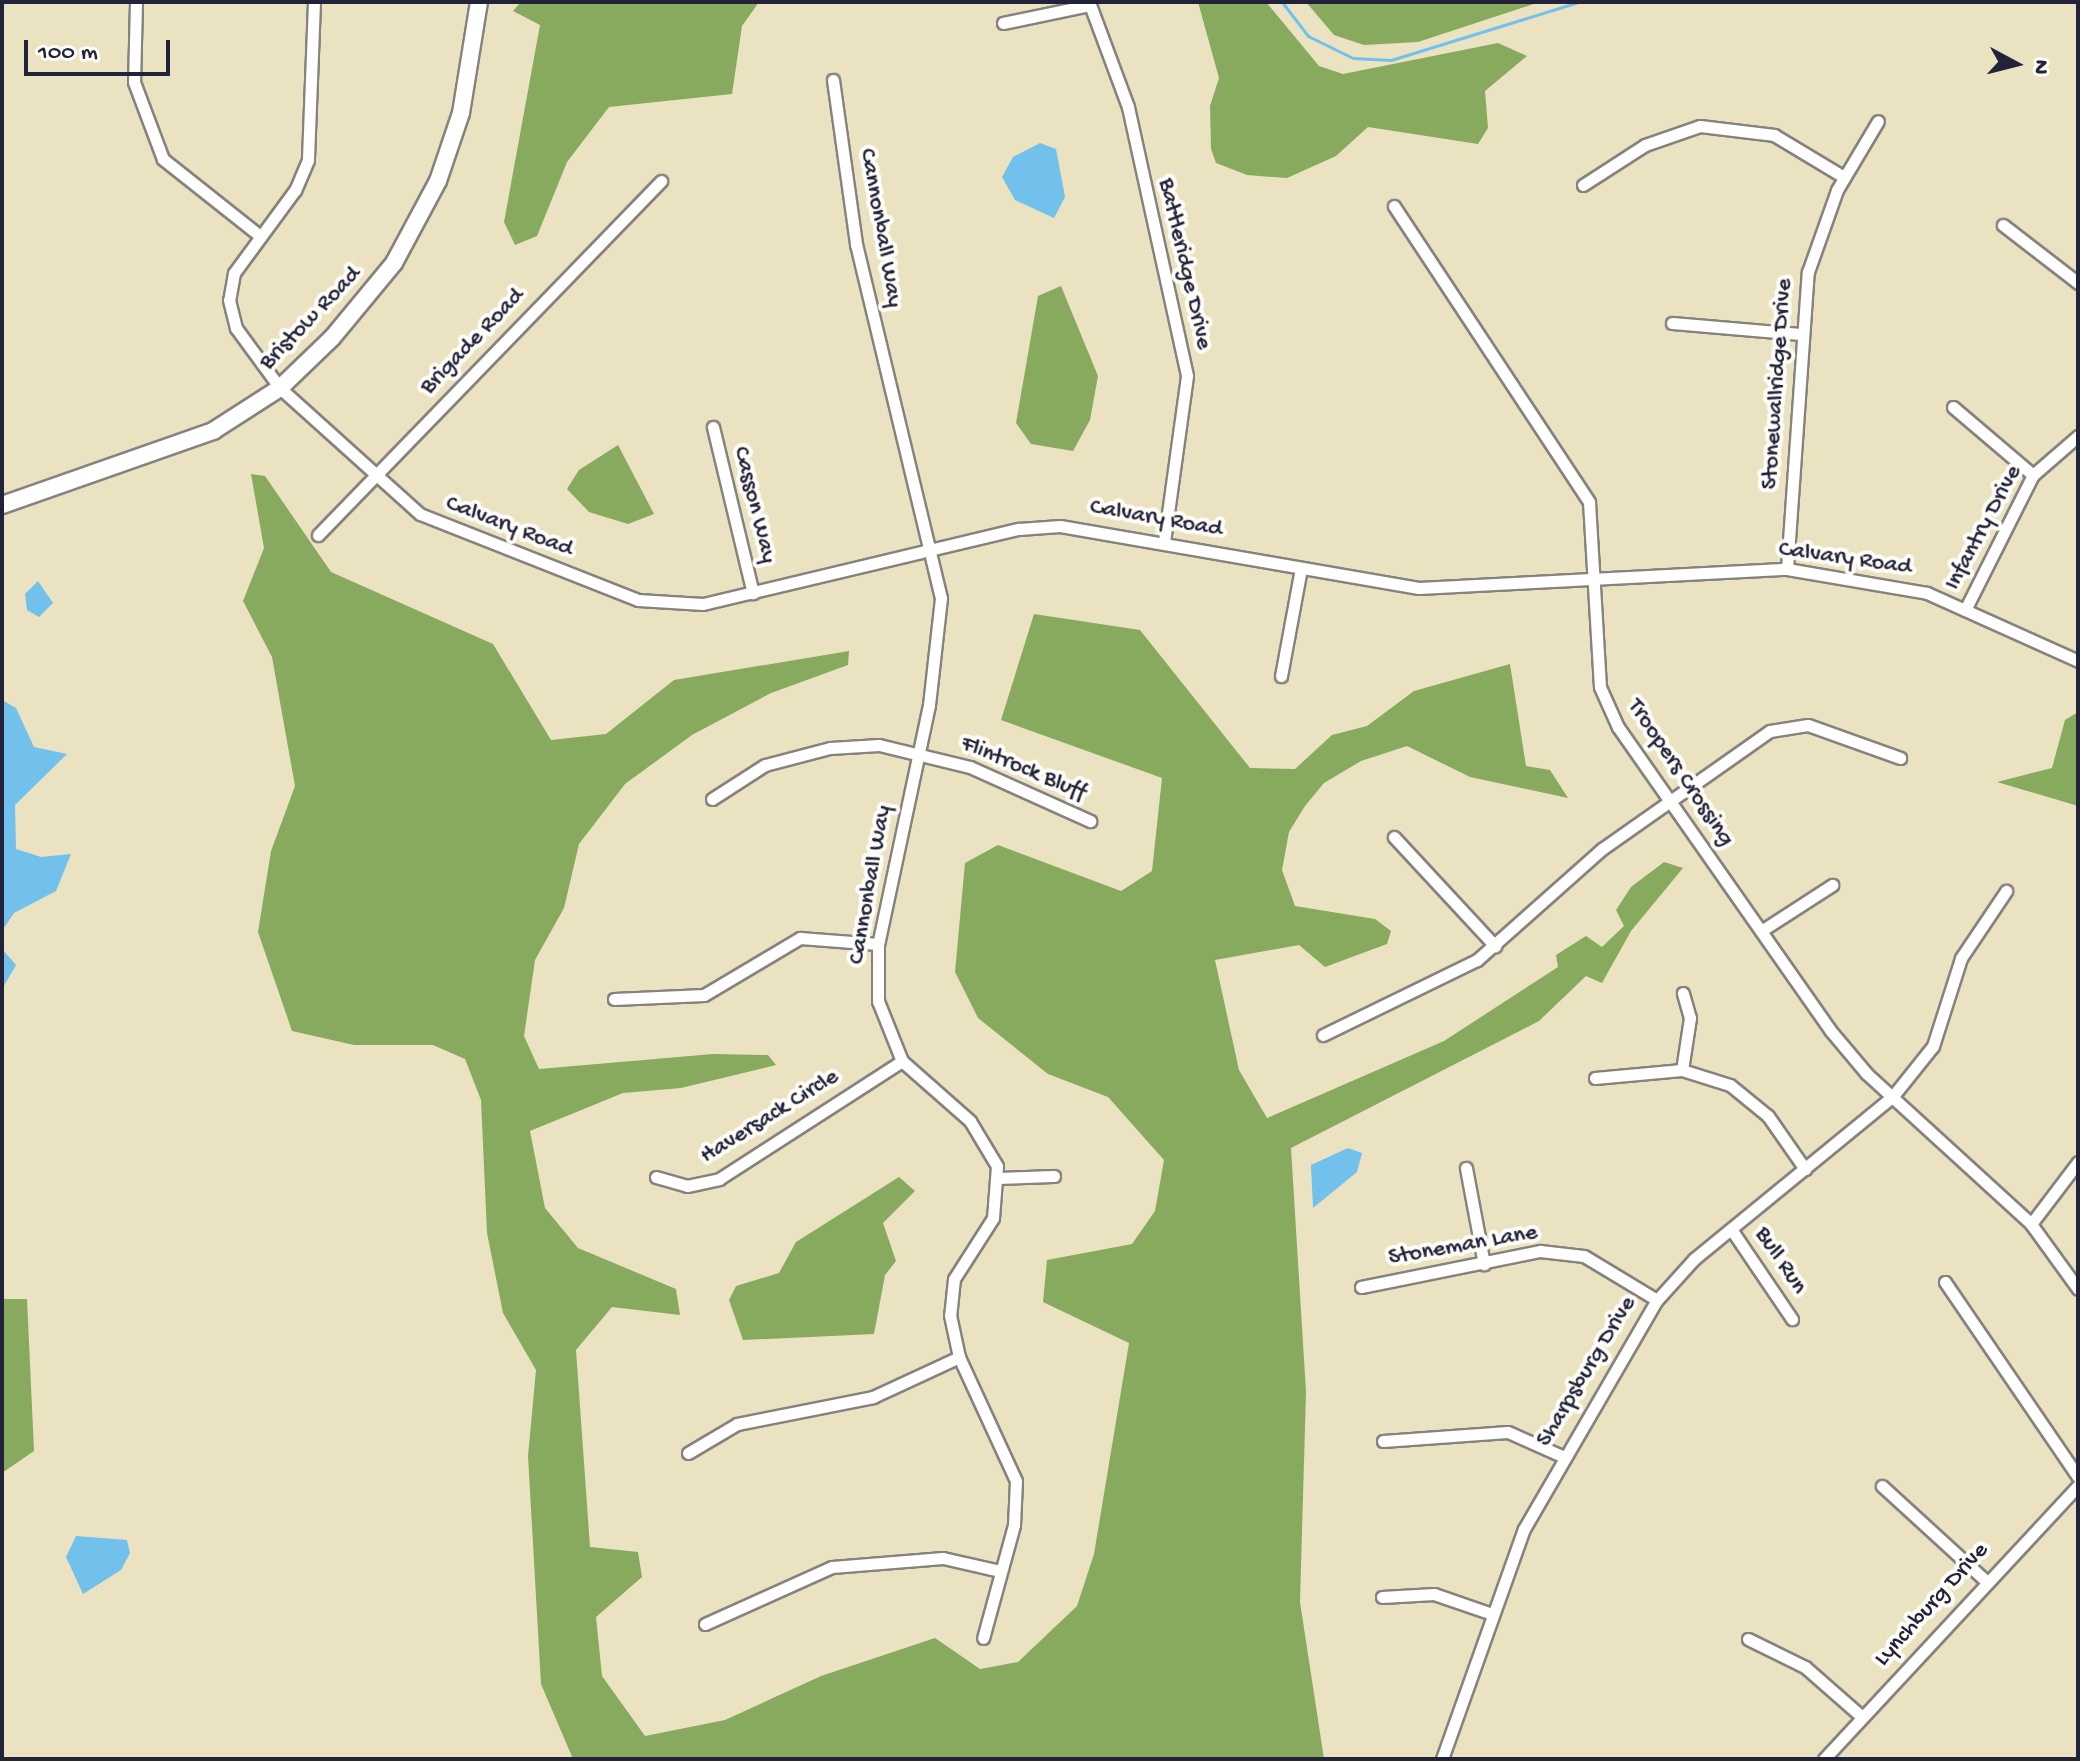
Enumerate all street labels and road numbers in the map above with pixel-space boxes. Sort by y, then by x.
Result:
street label: Cannonball Way [852,146,908,310]
street label: Battleridge Drive [1150,176,1218,352]
street label: Bristow Road [254,261,368,377]
street label: Stonewallridge Drive [1756,278,1800,490]
street label: Brigade Road [415,283,531,401]
street label: Casson Way [726,444,782,566]
street label: Infantry Drive [1939,461,2029,595]
street label: Calvary Road [441,490,577,564]
street label: Calvary Road [1088,493,1224,545]
street label: Calvary Road [1777,535,1913,583]
street label: Troopers Crossing [1620,694,1740,852]
street label: Flintrock Bluff [956,730,1090,808]
street label: Cannonball Way [843,803,899,967]
street label: Haversack Circle [695,1063,845,1171]
street label: Stoneman Lane [1386,1219,1540,1273]
street label: Bull Run [1747,1222,1813,1300]
street label: Sharpsburg Drive [1531,1291,1643,1453]
street label: Lynchburg Drive [1869,1537,1995,1673]

